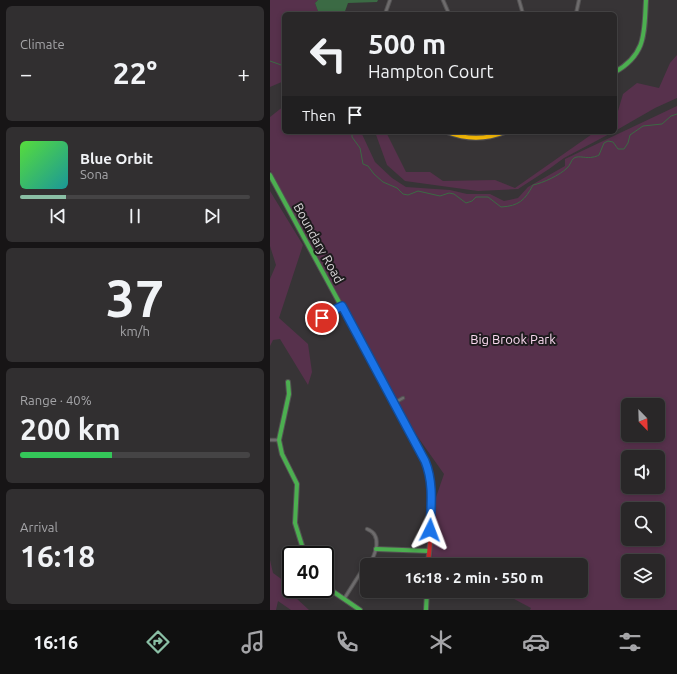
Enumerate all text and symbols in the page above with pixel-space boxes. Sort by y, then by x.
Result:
icon: left [302,28,354,80]
text: 500 m [368,28,446,59]
text: Climate [20,37,65,51]
text: 22° [113,56,157,90]
text: − [20,61,32,86]
text: + [238,61,250,86]
text: Hampton Court [368,61,494,81]
icon: arrive [344,104,366,126]
text: Then [302,107,336,124]
text: Blue Orbit [80,150,153,167]
text: Sona [80,167,109,181]
street label: Boundary Road [291,201,347,285]
icon: previous [47,205,69,227]
icon: pause [124,205,146,227]
icon: next [201,205,223,227]
text: 37 [106,269,164,327]
pin [305,301,339,335]
icon: arrive [311,307,333,329]
text: km/h [120,324,150,338]
park label: Big Brook Park [470,332,556,346]
text: Range · 40% [20,393,92,407]
north arrow [621,398,665,442]
map controls [621,398,665,598]
text: 200 km [20,412,121,446]
button: sound [621,450,665,494]
button: search [621,502,665,546]
position arrow [409,509,451,551]
text: Arrival [20,520,58,534]
text: 16:18 [20,539,95,573]
speed limit sign: 40 [282,546,334,598]
button: layers [621,554,665,598]
text: 16:18 · 2 min · 550 m [405,569,543,586]
icon: directions [144,628,172,656]
icon: music [239,628,267,656]
icon: phone [333,628,361,656]
icon: climate [427,628,455,656]
icon: car [522,628,550,656]
icon: filters [616,628,644,656]
text: 16:16 [33,632,78,652]

